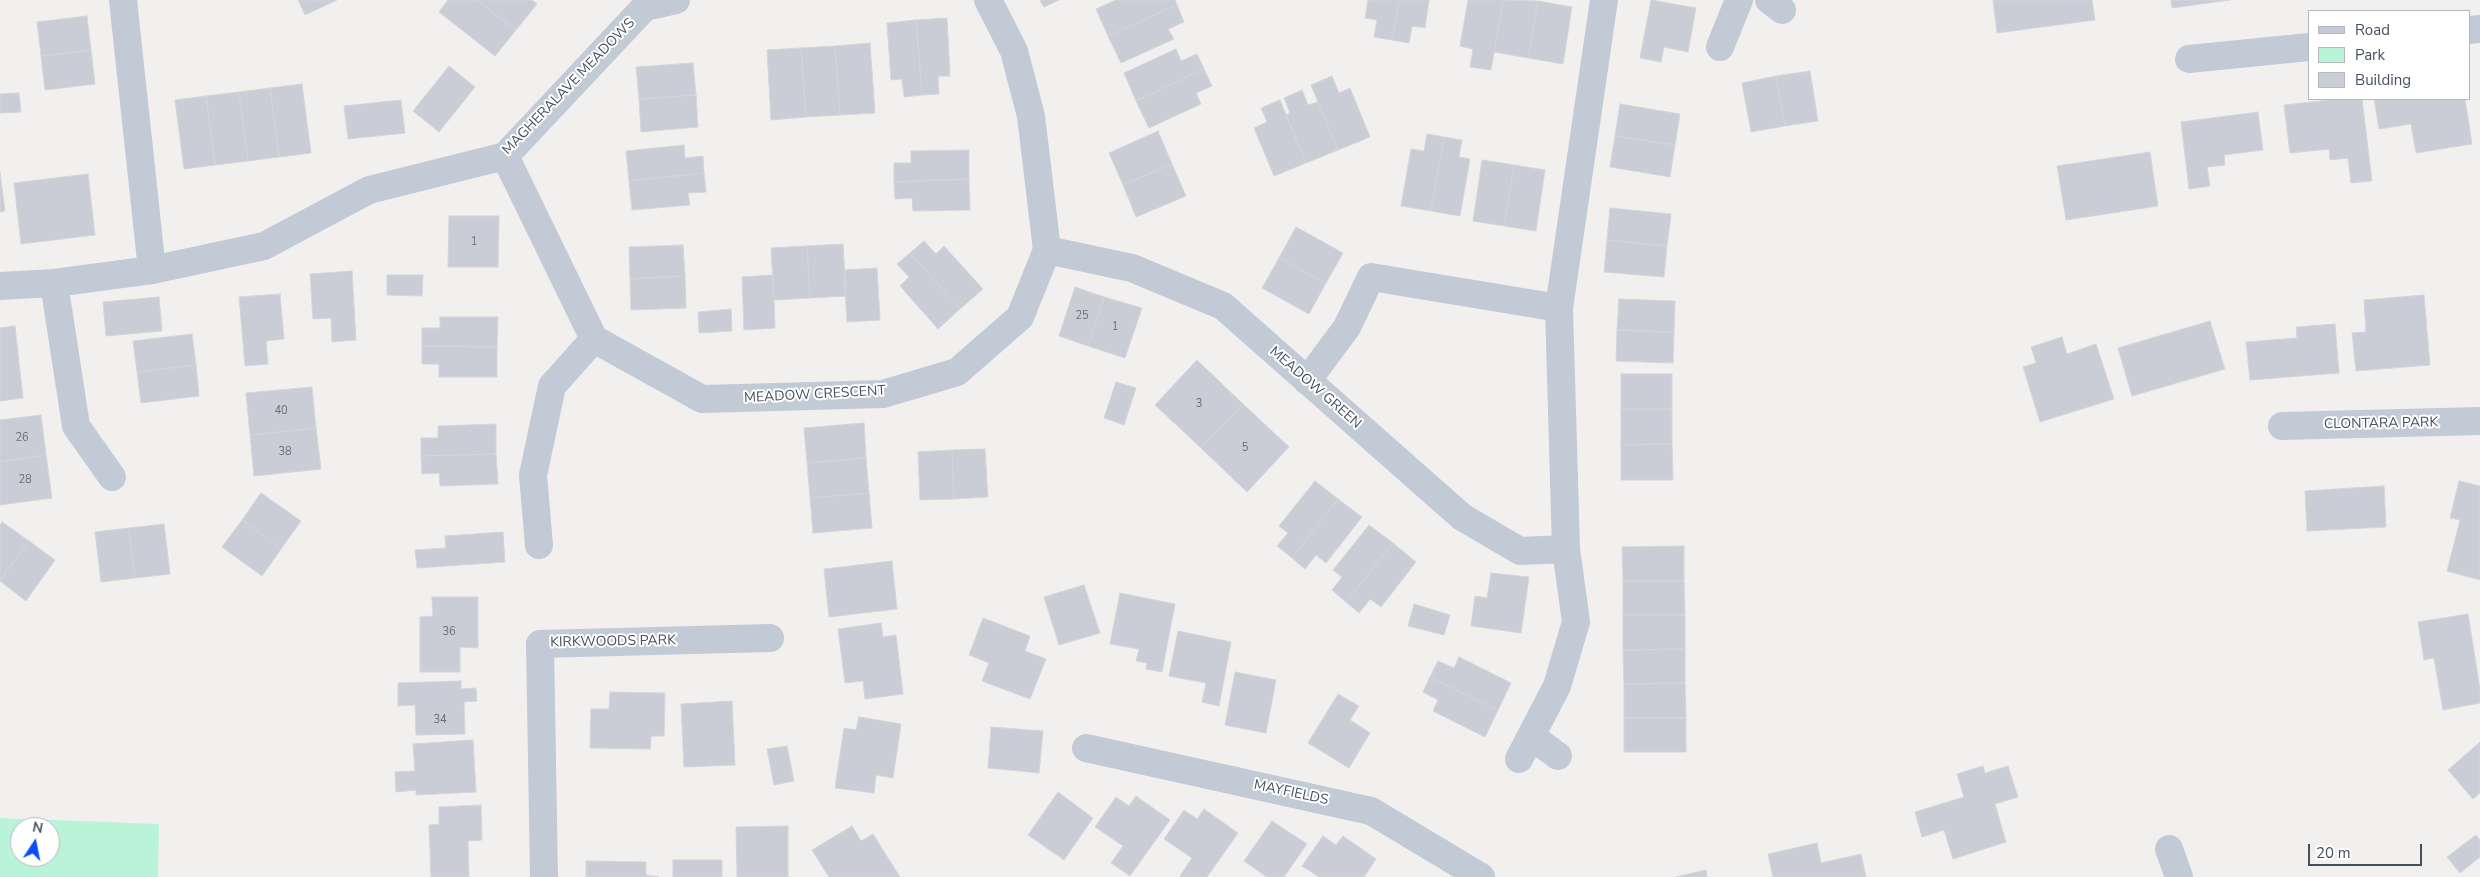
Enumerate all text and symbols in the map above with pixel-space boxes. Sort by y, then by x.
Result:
legend [2308,10,2470,100]
street label: MAGHERALAVE MEADOWS [499,15,639,159]
text: Road [2355,20,2390,40]
text: Park [2355,45,2385,65]
text: Building [2355,70,2411,90]
house number: 1 [471,235,477,249]
house number: 25 [1075,309,1089,323]
house number: 1 [1112,320,1118,334]
street label: MEADOW GREEN [1266,344,1364,432]
street label: MEADOW CRESCENT [744,383,886,407]
house number: 3 [1196,397,1202,411]
house number: 40 [274,404,288,418]
street label: CLONTARA PARK [2324,415,2438,433]
house number: 26 [15,431,29,445]
house number: 5 [1242,441,1248,455]
house number: 38 [278,445,292,459]
house number: 28 [18,473,32,487]
house number: 36 [442,625,456,639]
street label: KIRKWOODS PARK [550,633,676,651]
house number: 34 [433,713,447,727]
street label: MAYFIELDS [1252,777,1330,809]
north arrow [10,817,60,867]
text: N [31,817,45,838]
scale bar [2310,834,2424,866]
text: 20 m [2316,843,2351,863]

